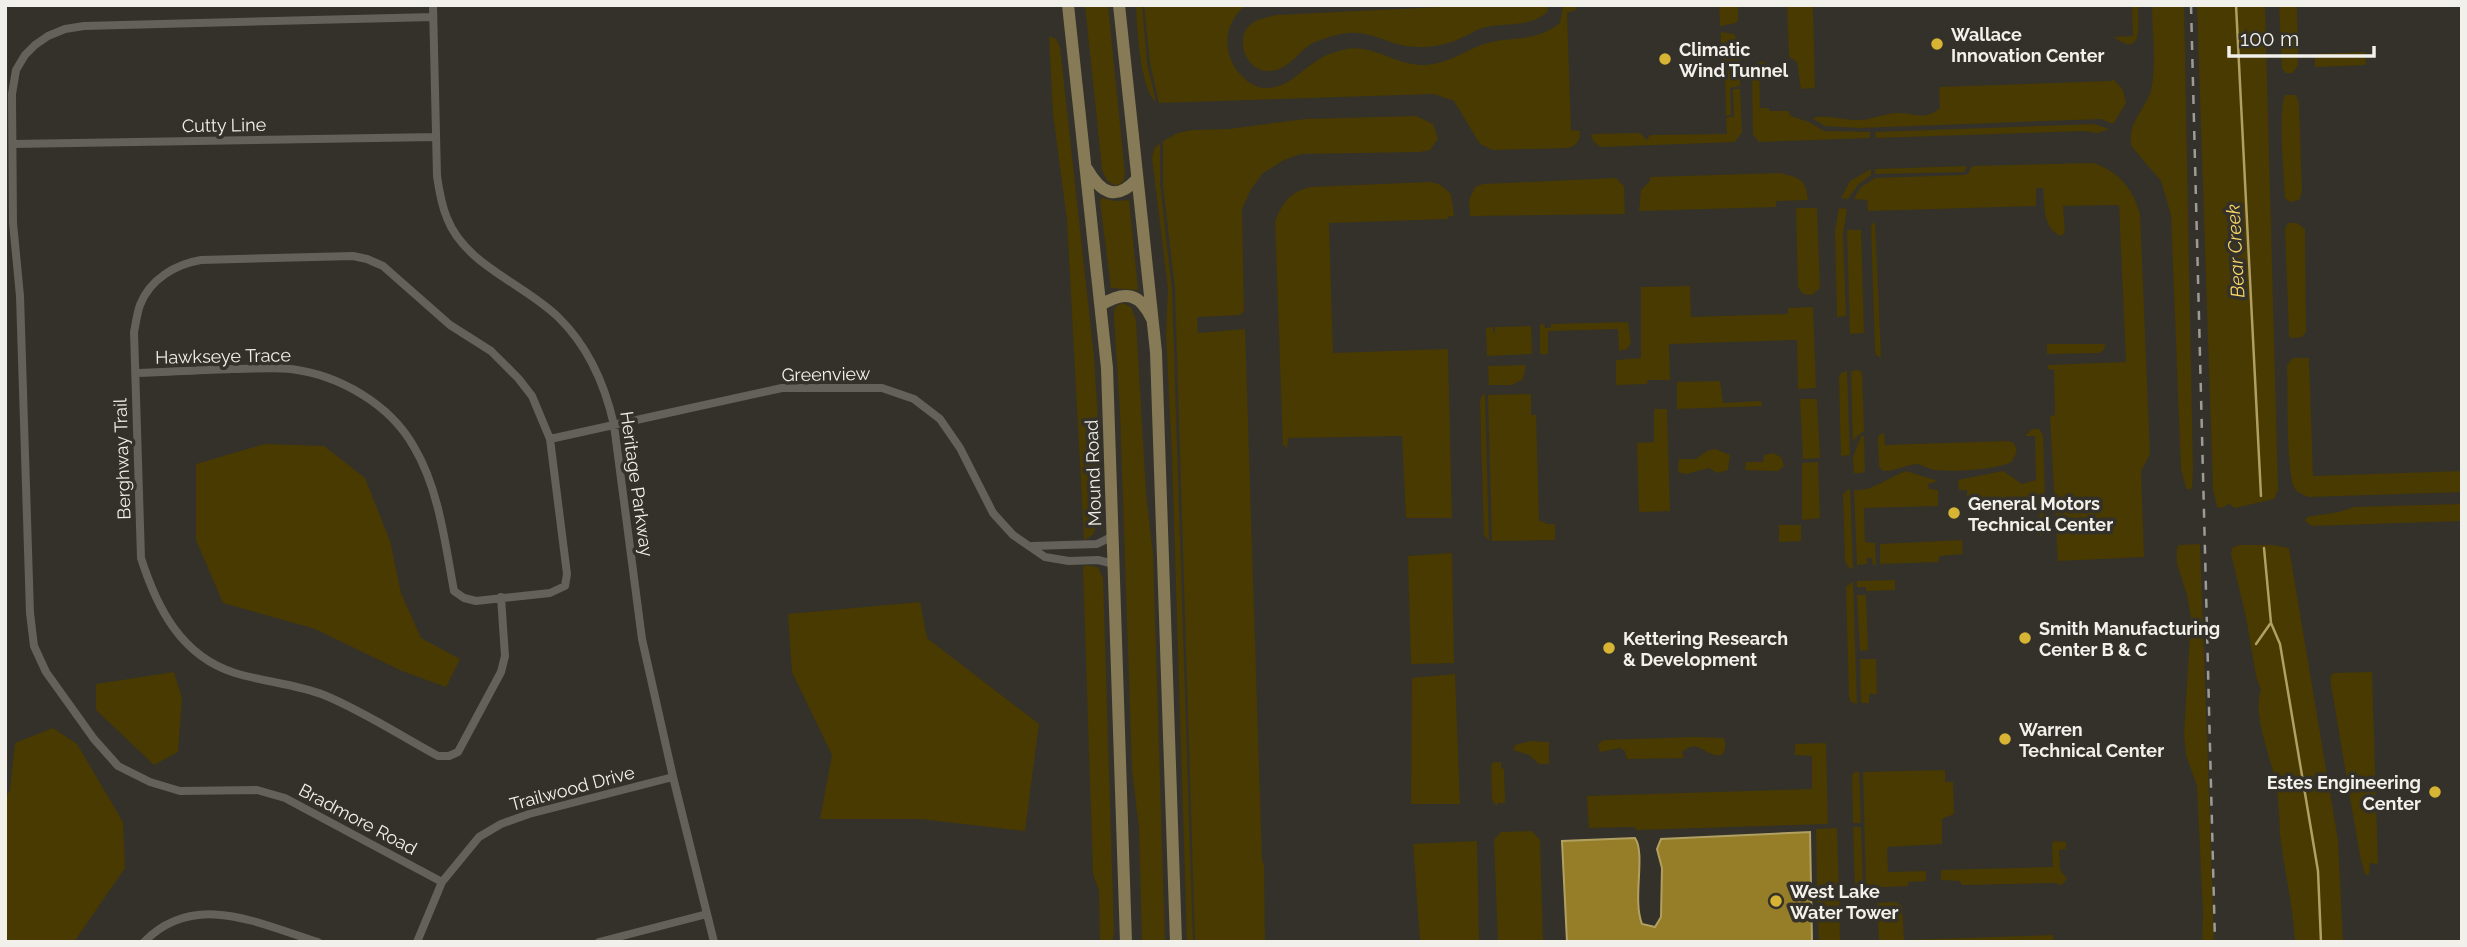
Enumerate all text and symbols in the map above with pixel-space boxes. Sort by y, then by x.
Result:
scale bar [2229,14,2374,58]
place label: Wallace Innovation Center [1951,24,2104,66]
text: 100 m [2240,26,2299,51]
marker: Wallace Innovation Center [1929,36,1945,52]
place label: Climatic Wind Tunnel [1679,39,1789,81]
marker: Climatic Wind Tunnel [1657,51,1673,67]
street label: Cutty Line [182,114,267,136]
water label: Bear Creek [2222,204,2248,298]
street label: Hawkseye Trace [155,344,291,368]
street label: Greenview [781,363,871,385]
street label: Berghway Trail [109,398,135,520]
street label: Heritage Parkway [616,410,658,558]
street label: Mound Road [1081,419,1105,527]
place label: General Motors Technical Center [1968,493,2113,535]
marker: General Motors Technical Center [1946,505,1962,521]
place label: Smith Manufacturing Center B & C [2039,618,2220,660]
place label: Kettering Research & Development [1623,628,1788,670]
marker: Smith Manufacturing Center B & C [2017,630,2033,646]
marker: Kettering Research & Development [1601,640,1617,656]
place label: Warren Technical Center [2019,719,2164,761]
marker: Warren Technical Center [1997,731,2013,747]
street label: Trailwood Drive [507,761,637,815]
place label: Estes Engineering Center [2267,772,2421,814]
street label: Bradmore Road [295,779,421,859]
marker: Estes Engineering Center [2427,784,2443,800]
place label: West Lake Water Tower [1790,881,1899,923]
marker: West Lake Water Tower [1768,893,1784,909]

